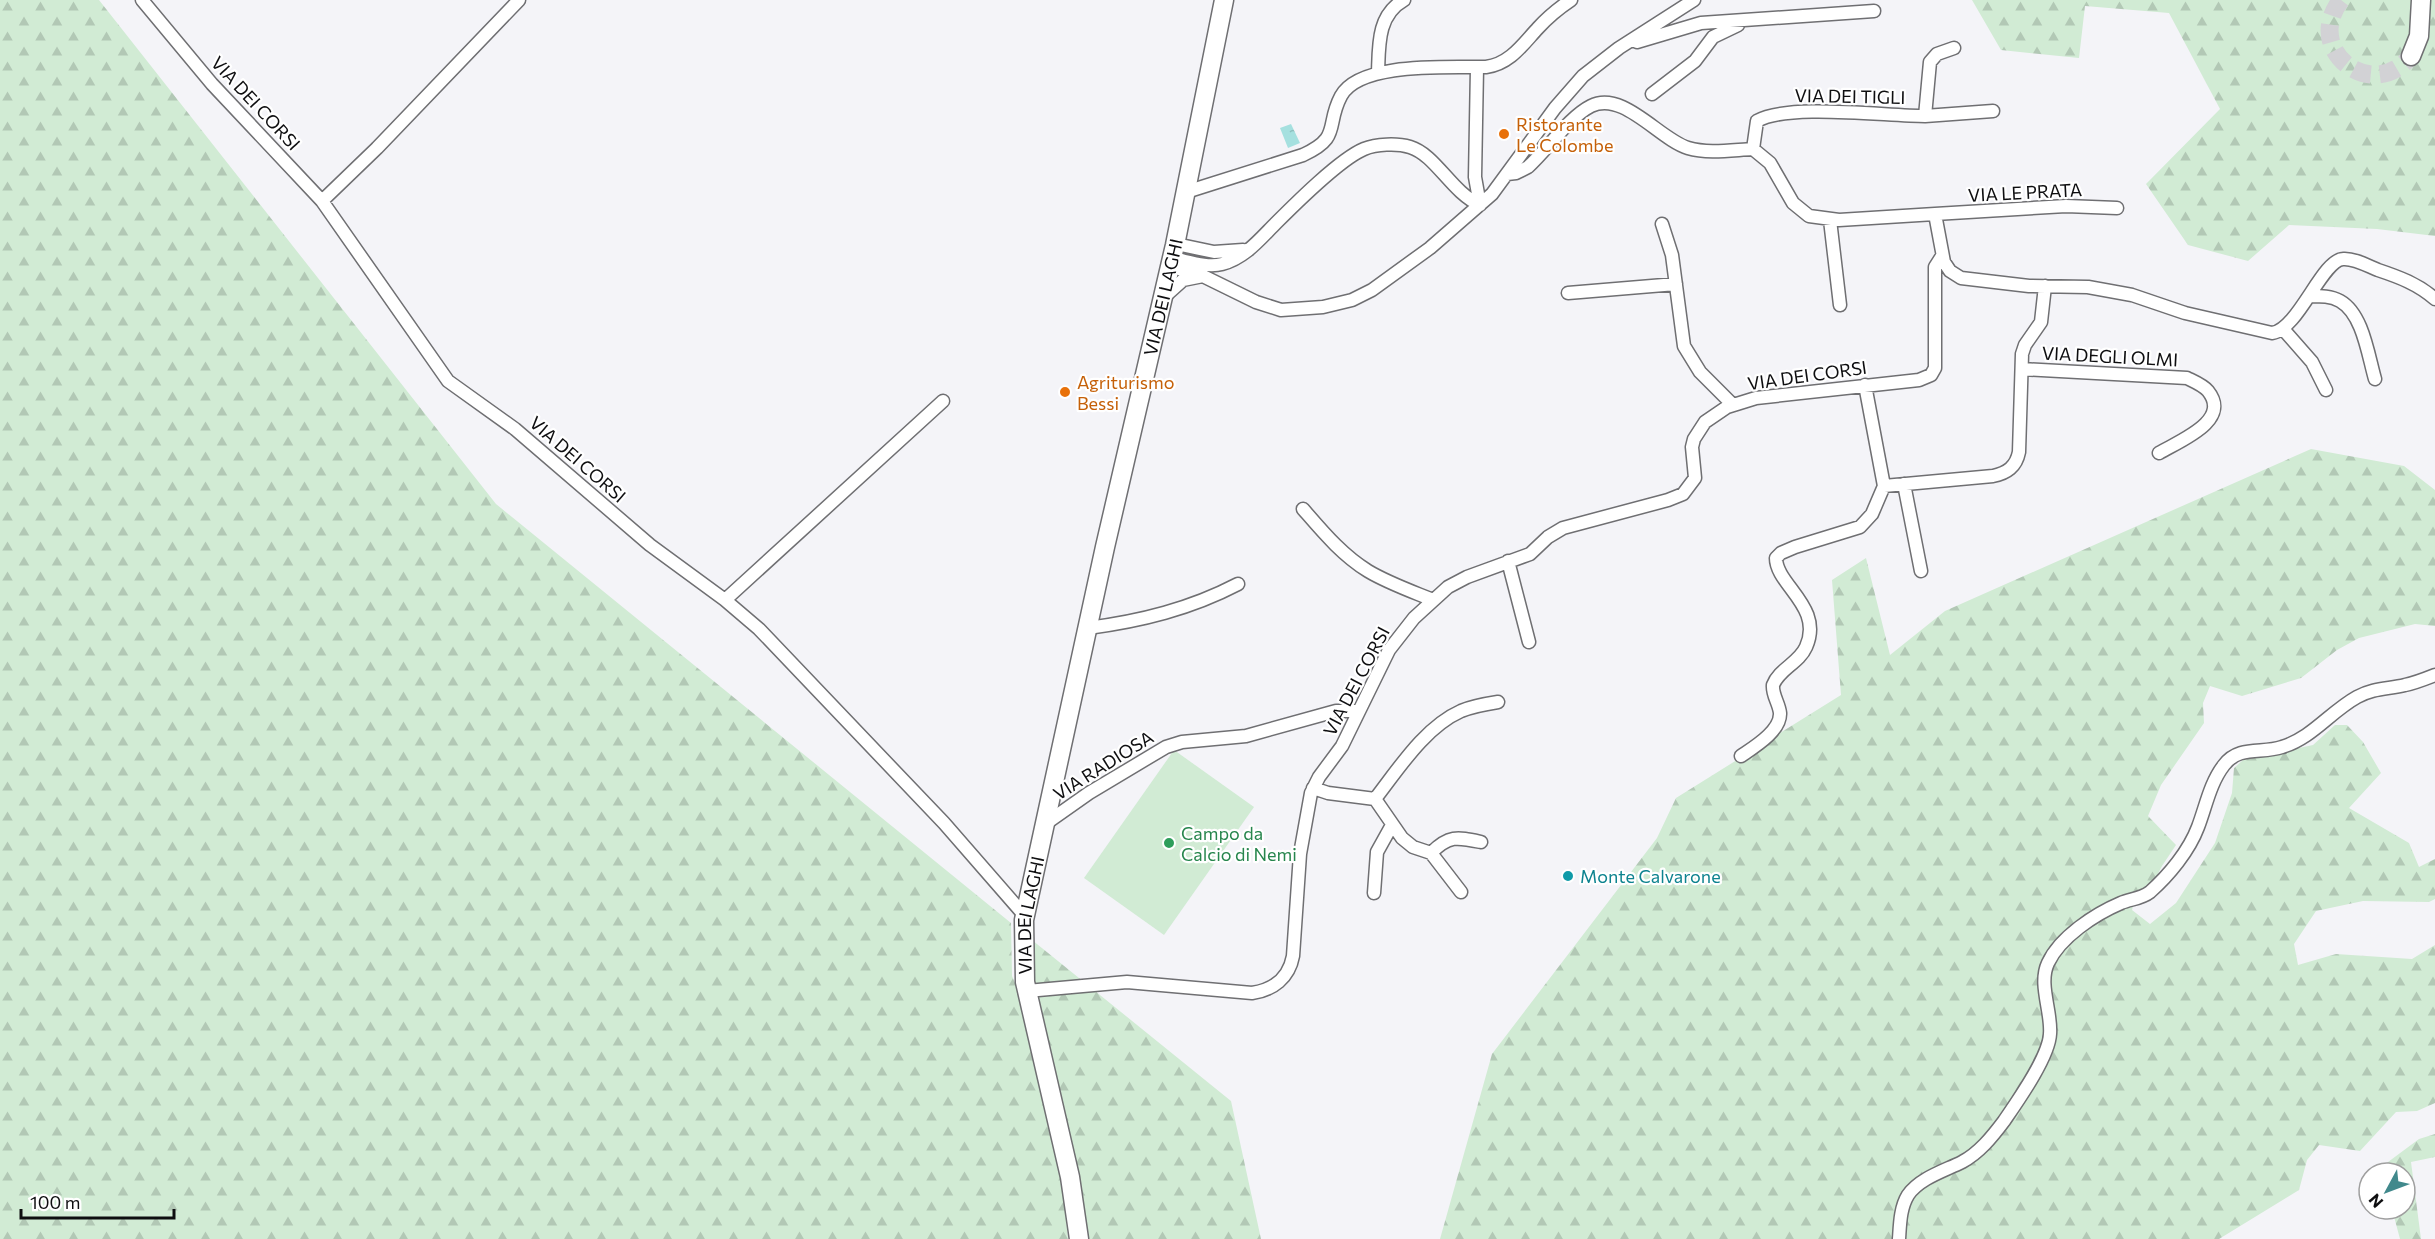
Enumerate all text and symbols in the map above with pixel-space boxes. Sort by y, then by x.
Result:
street label: VIA DEI CORSI [207,51,305,155]
street label: VIA DEI TIGLI [1794,84,1906,108]
place label: Ristorante Le Colombe [1516,113,1614,156]
marker: Ristorante Le Colombe [1497,127,1511,141]
street label: VIA LE PRATA [1967,178,2083,206]
street label: VIA DEI LAGHI [1139,237,1187,358]
street label: VIA DEGLI OLMI [2041,341,2179,371]
street label: VIA DEI CORSI [1746,356,1868,394]
place label: Agriturismo Bessi [1077,371,1175,414]
marker: Agriturismo Bessi [1058,385,1072,399]
street label: VIA DEI CORSI [525,411,631,507]
street label: VIA DEI CORSI [1318,623,1394,739]
street label: VIA RADIOSA [1049,726,1157,804]
place label: Campo da Calcio di Nemi [1181,822,1297,865]
marker: Campo da Calcio di Nemi [1162,836,1176,850]
street label: VIA DEI LAGHI [1013,854,1049,975]
place label: Monte Calvarone [1580,865,1721,887]
marker: Monte Calvarone [1561,869,1575,883]
north arrow [2357,1161,2417,1221]
scale bar [21,1182,174,1220]
text: N [2364,1190,2386,1212]
text: 100 m [30,1191,80,1213]

